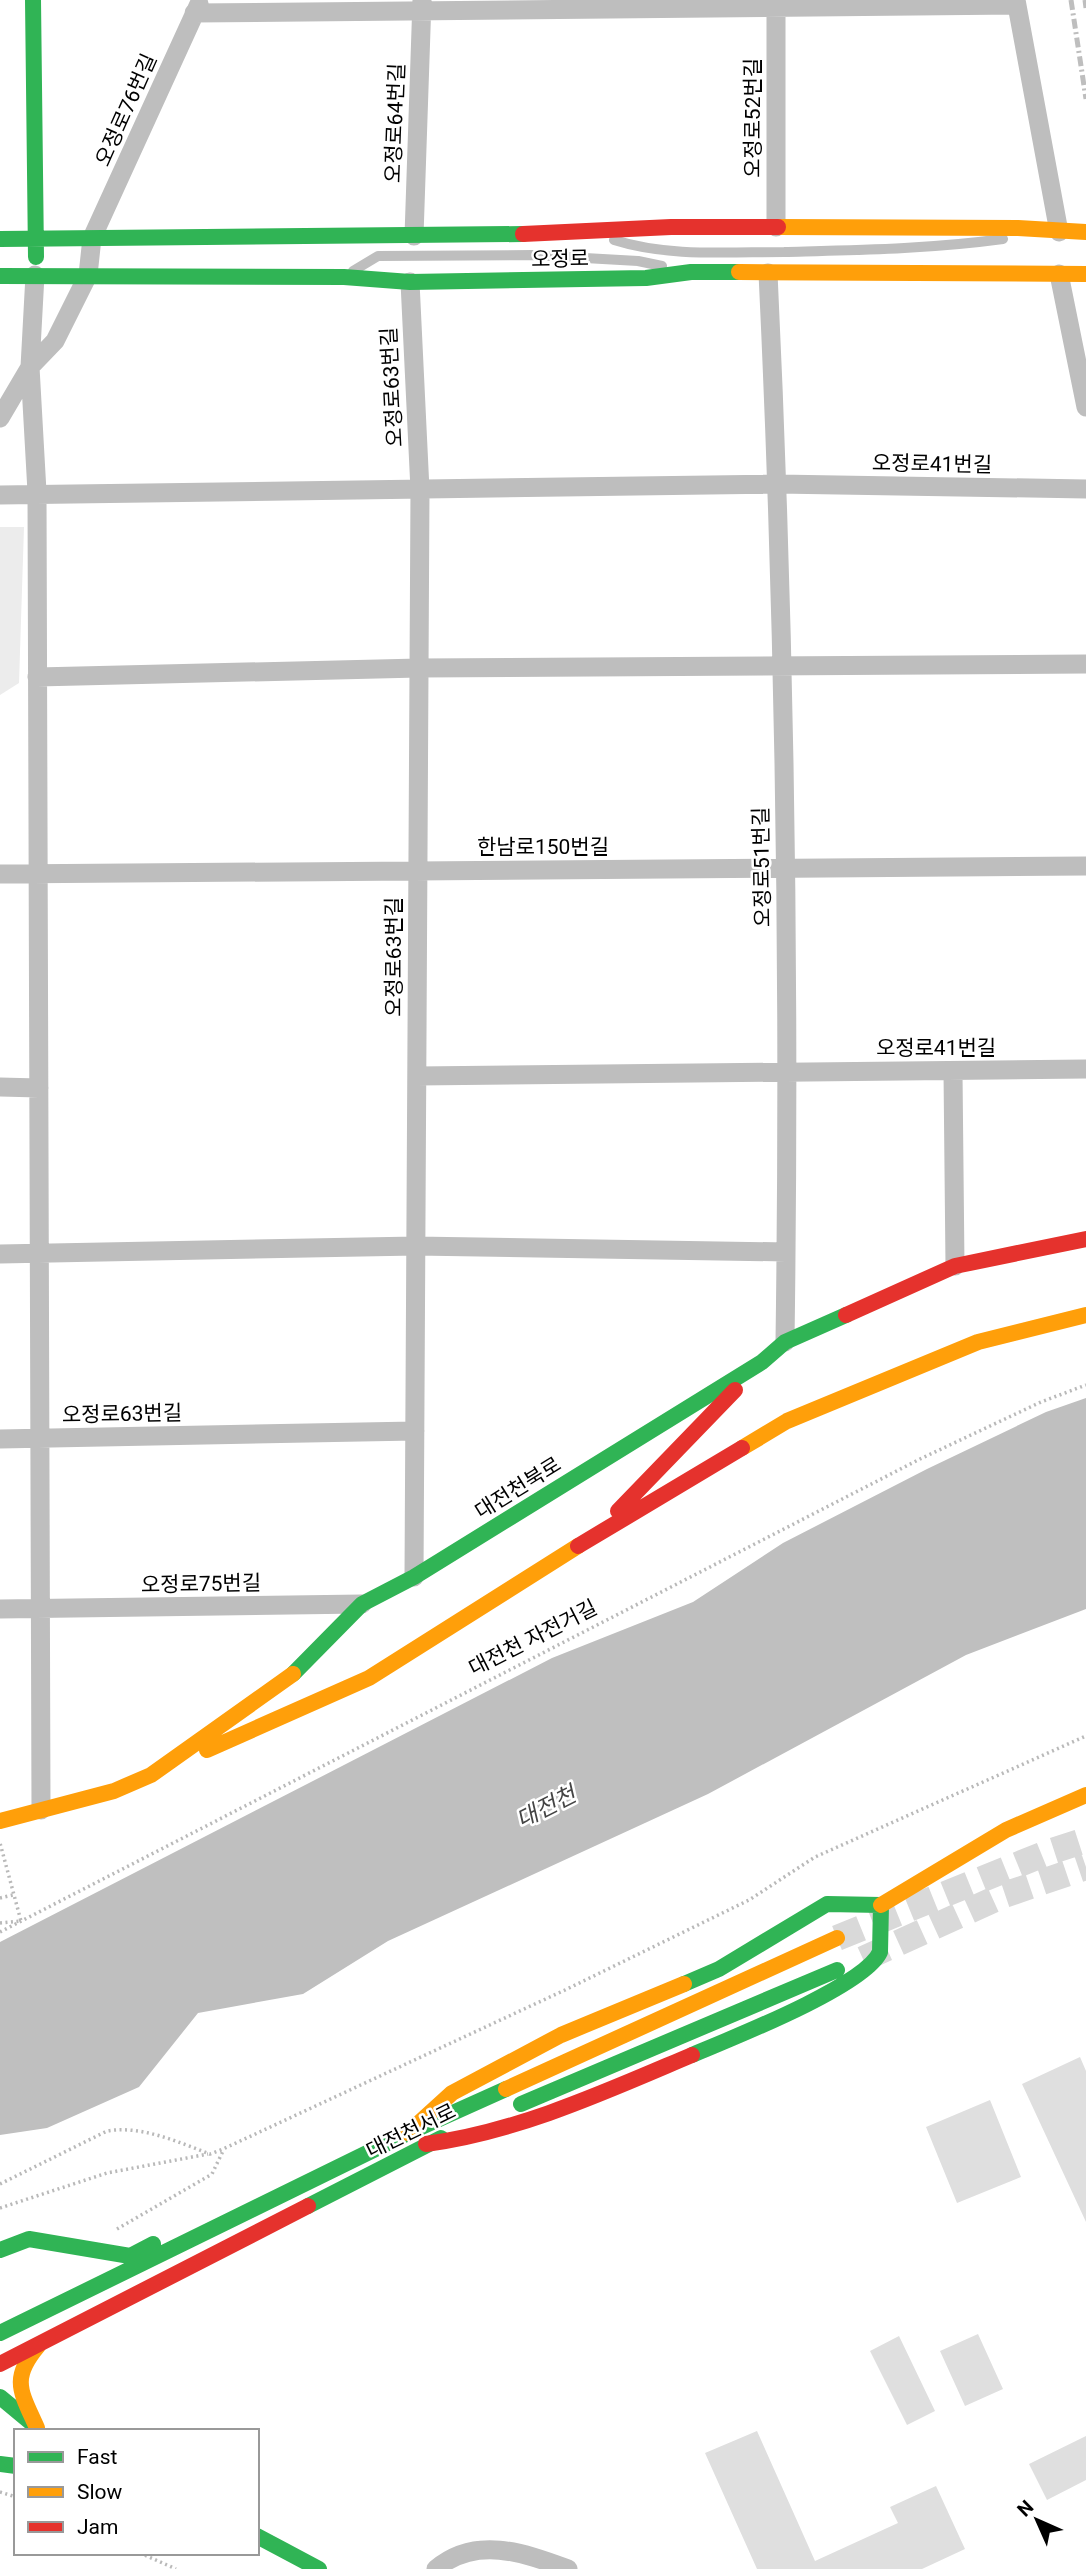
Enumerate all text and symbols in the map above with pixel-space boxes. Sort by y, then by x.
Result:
street label: 오정로76번길 [91,50,161,170]
street label: 오정로52번길 [741,58,765,178]
street label: 오정로64번길 [381,63,409,183]
street label: 오정로 [531,246,589,272]
street label: 오정로63번길 [377,326,407,448]
street label: 오정로41번길 [872,451,992,477]
street label: 오정로51번길 [749,807,775,927]
street label: 한남로150번길 [477,835,609,859]
street label: 오정로63번길 [382,897,406,1017]
street label: 오정로41번길 [876,1036,996,1060]
street label: 오정로63번길 [62,1401,182,1427]
street label: 대전천북로 [471,1452,565,1524]
street label: 오정로75번길 [141,1571,261,1597]
street label: 대전천 자전거길 [465,1595,601,1681]
water label: 대전천 [512,1780,583,1834]
street label: 대전천서로 [362,2099,460,2163]
legend [14,2429,259,2555]
text: Fast [77,2445,118,2469]
text: Slow [77,2480,123,2504]
north arrow [1002,2485,1072,2555]
text: N [1012,2495,1038,2521]
text: Jam [77,2515,118,2539]

